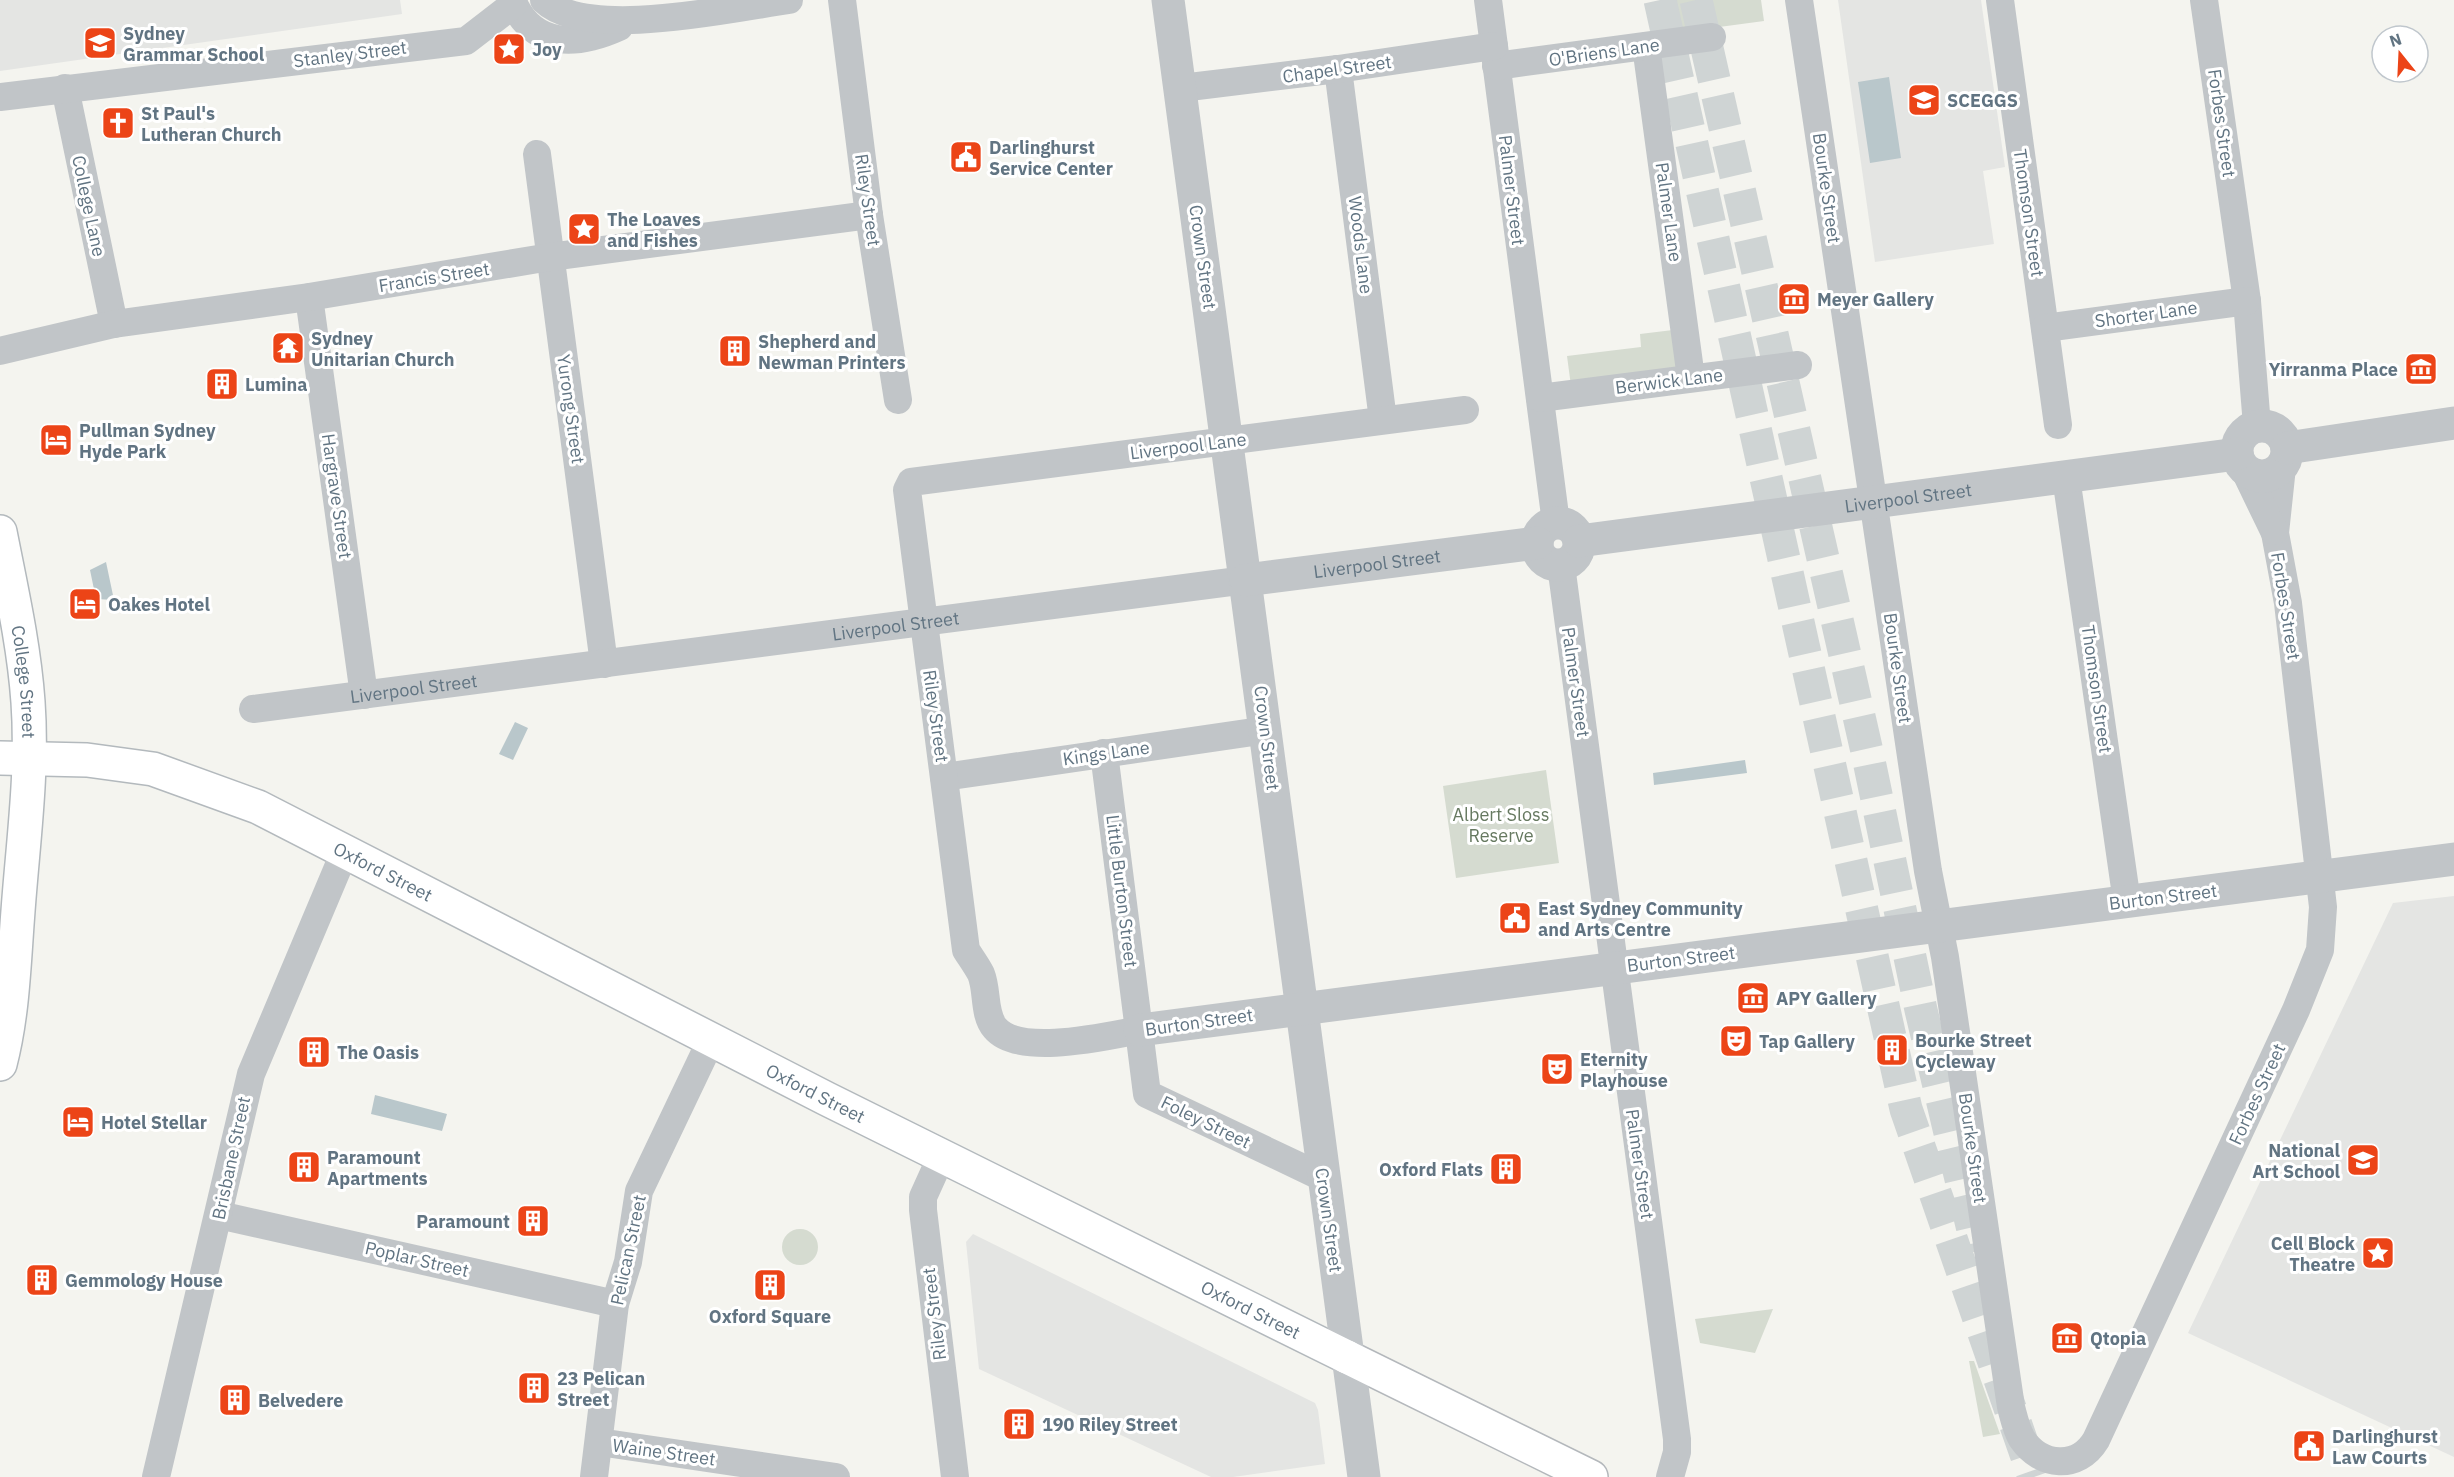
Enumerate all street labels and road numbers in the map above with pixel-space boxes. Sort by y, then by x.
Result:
street label: O'Briens Lane [1547,33,1661,71]
street label: Stanley Street [292,36,408,72]
street label: Chapel Street [1281,50,1393,88]
street label: Forbes Street [2203,67,2241,179]
street label: Bourke Street [1808,131,1846,245]
street label: Palmer Street [1494,133,1530,247]
street label: Thomson Street [2009,148,2049,278]
street label: Riley Street [850,152,886,248]
street label: College Lane [67,153,111,259]
street label: Palmer Lane [1651,161,1687,263]
street label: Woods Lane [1344,195,1378,295]
street label: Crown Street [1184,203,1222,311]
street label: Francis Street [377,257,491,297]
street label: Shorter Lane [2093,295,2199,333]
street label: Yurong Street [552,353,590,465]
street label: Berwick Lane [1614,363,1724,399]
street label: Liverpool Lane [1128,427,1248,465]
street label: Hargrave Street [317,432,357,560]
street label: Liverpool Street [1843,478,1973,517]
street label: Liverpool Street [1312,544,1442,583]
street label: Forbes Street [2266,550,2306,662]
street label: Liverpool Street [831,606,961,645]
street label: Bourke Street [1879,611,1917,725]
street label: College Street [7,623,41,739]
street label: Thomson Street [2077,624,2117,754]
street label: Palmer Street [1557,625,1595,739]
street label: Liverpool Street [349,668,479,708]
street label: Riley Street [918,668,954,764]
street label: Crown Street [1249,684,1285,792]
street label: Kings Lane [1061,736,1151,770]
street label: Little Burton Street [1101,813,1143,969]
street label: Oxford Street [330,836,437,906]
street label: Burton Street [2108,879,2218,915]
street label: Burton Street [1626,941,1736,977]
street label: Burton Street [1144,1003,1254,1041]
street label: Forbes Street [2224,1040,2290,1148]
street label: Oxford Street [762,1058,869,1128]
street label: Foley Street [1157,1090,1255,1154]
street label: Bourke Street [1954,1091,1992,1205]
street label: Brisbane Street [207,1094,255,1222]
street label: Palmer Street [1621,1107,1659,1221]
street label: Crown Street [1310,1166,1348,1274]
street label: Pelican Street [605,1193,651,1307]
street label: Poplar Street [363,1236,471,1282]
street label: Riley Street [917,1266,951,1362]
street label: Oxford Street [1197,1275,1305,1344]
street label: Waine Street [611,1433,717,1471]

